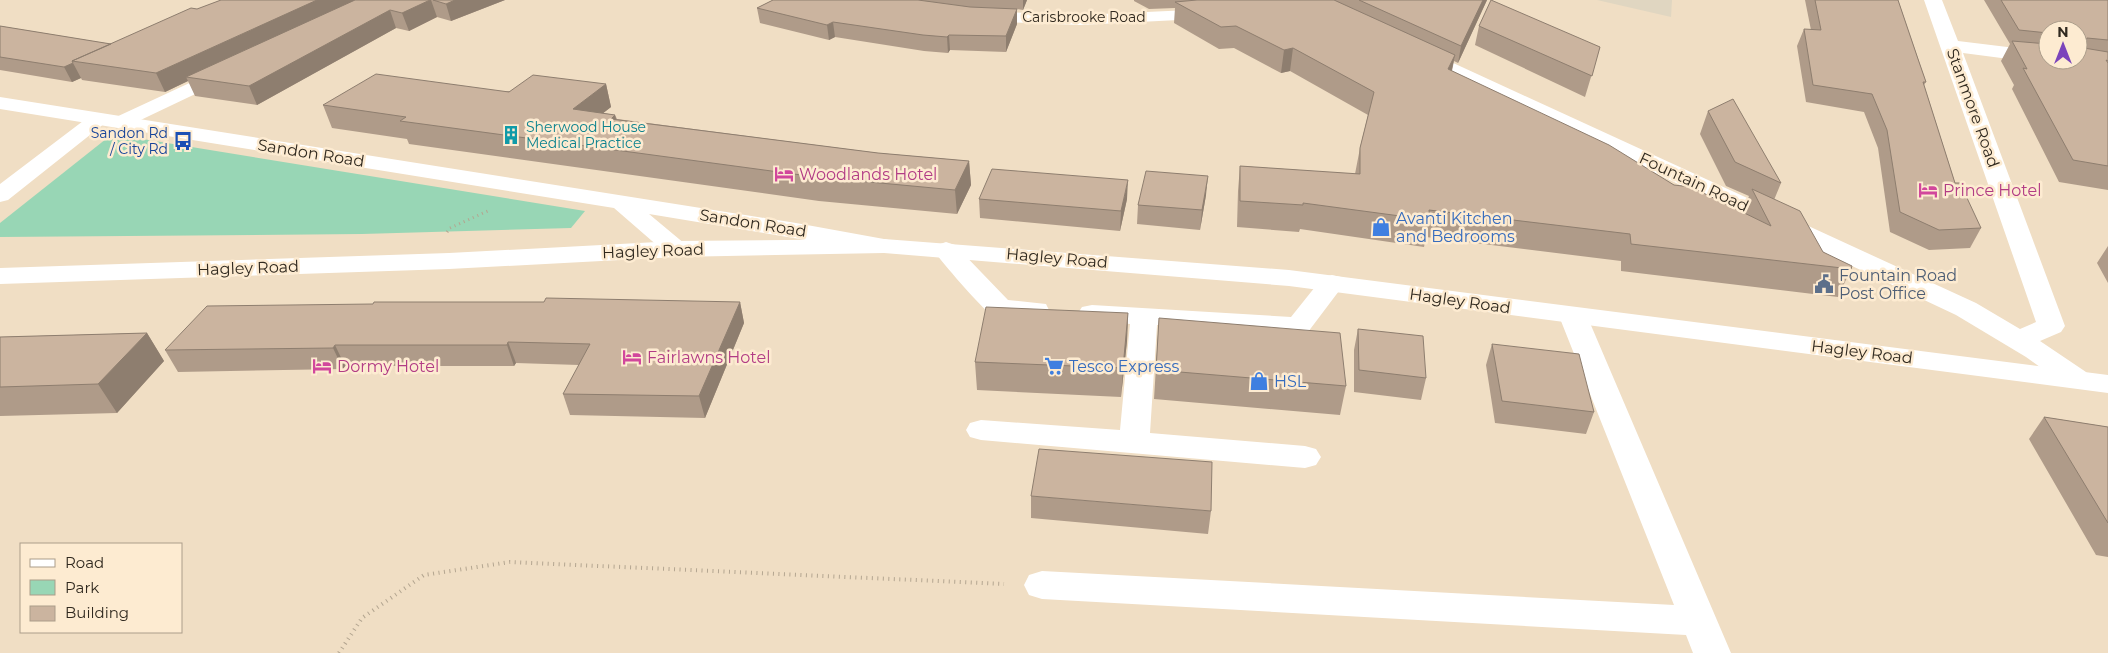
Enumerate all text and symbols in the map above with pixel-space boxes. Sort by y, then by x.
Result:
street label: Carisbrooke Road [1022,8,1146,26]
north arrow [2038,20,2088,70]
text: N [2057,23,2069,41]
street label: Stanmore Road [1943,46,2003,170]
place label: Sherwood House Medical Practice [526,118,646,152]
place label: Sandon Rd / City Rd [91,124,168,158]
building icon: Sherwood House Medical Practice [500,124,522,146]
bus stop icon: Sandon Rd / City Rd [172,130,194,152]
street label: Sandon Road [256,135,366,171]
street label: Fountain Road [1636,148,1752,216]
hotel icon: Woodlands Hotel [773,163,795,185]
place label: Woodlands Hotel [799,165,937,184]
hotel icon: Prince Hotel [1917,179,1939,201]
place label: Prince Hotel [1943,181,2041,200]
street label: Sandon Road [698,205,808,241]
place label: Avanti Kitchen and Bedrooms [1396,209,1515,246]
shop icon: Avanti Kitchen and Bedrooms [1370,216,1392,238]
street label: Hagley Road [602,240,704,262]
street label: Hagley Road [1005,244,1109,272]
street label: Hagley Road [197,257,299,279]
place label: Fountain Road Post Office [1839,266,1957,303]
public building icon: Fountain Road Post Office [1813,273,1835,295]
street label: Hagley Road [1408,284,1512,318]
street label: Hagley Road [1810,336,1914,368]
hotel icon: Fairlawns Hotel [621,346,643,368]
place label: Fairlawns Hotel [647,348,771,367]
hotel icon: Dormy Hotel [311,355,333,377]
supermarket icon: Tesco Express [1043,355,1065,377]
place label: Dormy Hotel [337,357,439,376]
place label: Tesco Express [1069,357,1179,376]
shop icon: HSL [1248,370,1270,392]
place label: HSL [1274,372,1307,391]
legend [20,543,182,633]
text: Road [65,553,104,572]
text: Park [65,578,99,597]
text: Building [65,603,129,622]

